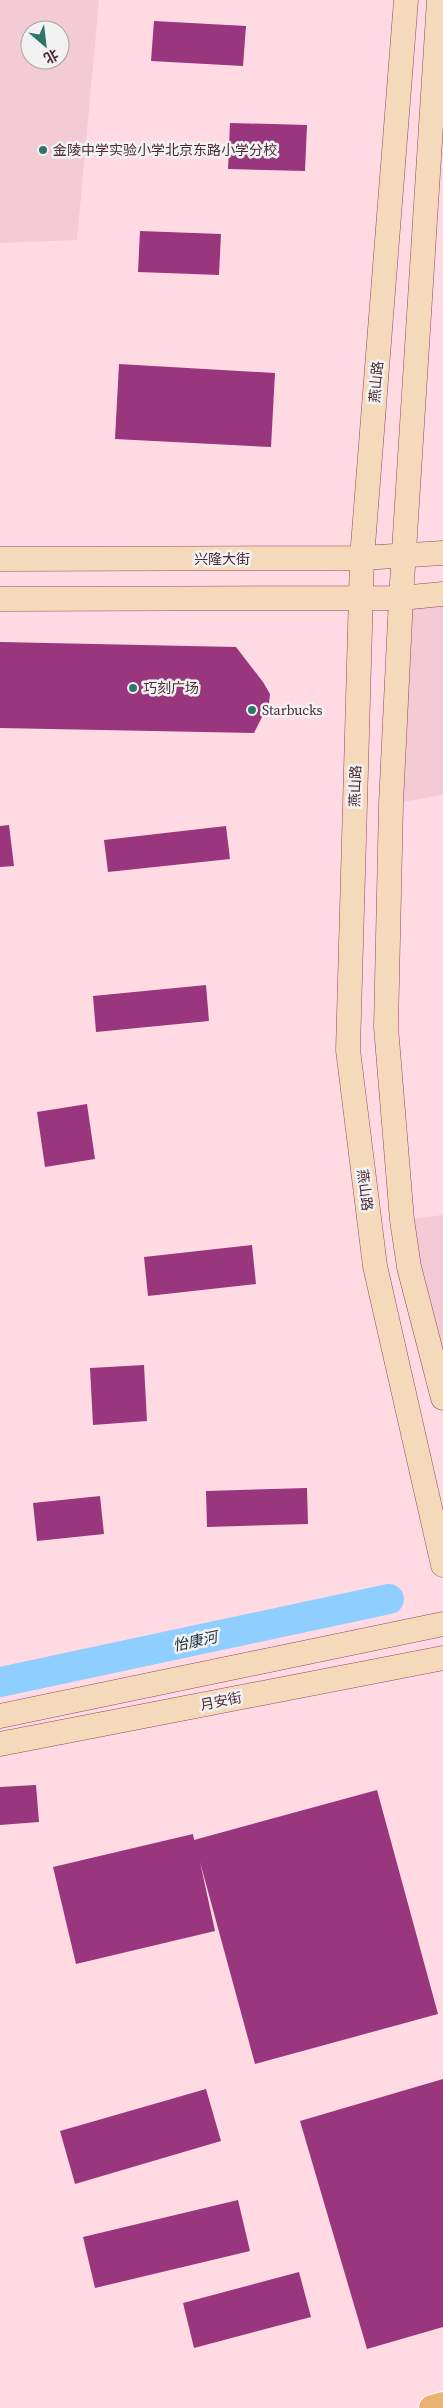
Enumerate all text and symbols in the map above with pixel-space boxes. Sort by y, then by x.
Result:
north arrow [20,20,70,70]
text: 北 [40,44,62,69]
place label: 金陵中学实验小学北京东路小学分校 [53,140,277,160]
marker: 金陵中学实验小学北京东路小学分校 [37,144,49,156]
street label: 燕山路 [364,360,388,404]
street label: 兴隆大街 [194,549,250,569]
place label: 巧刻广场 [143,678,199,698]
marker: 巧刻广场 [127,682,139,694]
place label: Starbucks [262,700,323,720]
marker: Starbucks [246,704,258,716]
street label: 燕山路 [344,765,366,807]
street label: 燕山路 [353,1168,377,1212]
water label: 怡康河 [171,1625,222,1656]
street label: 月安街 [198,1687,244,1715]

